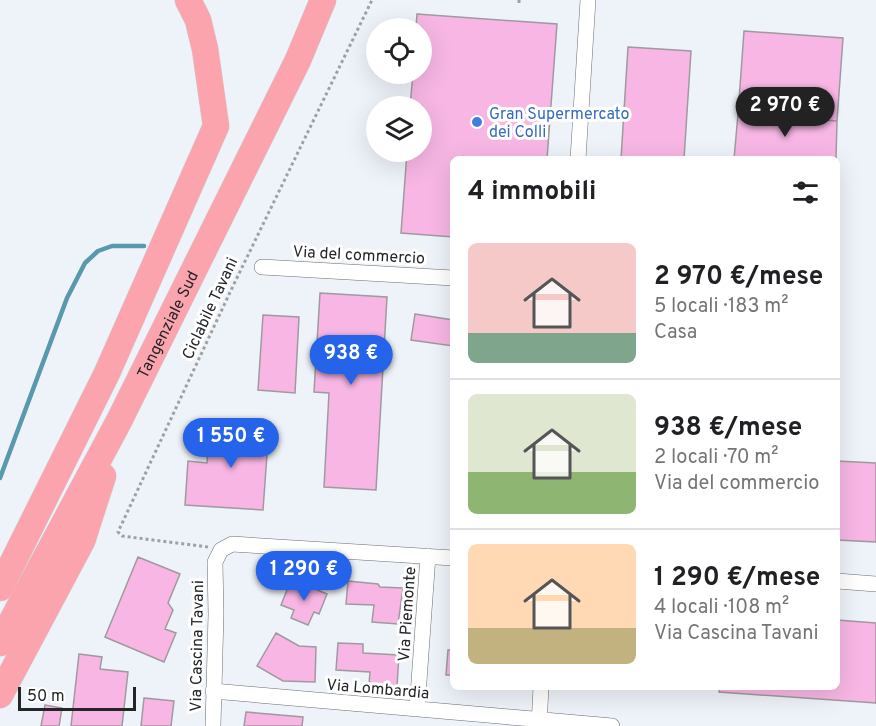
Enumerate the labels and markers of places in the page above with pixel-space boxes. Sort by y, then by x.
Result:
pin: 2 970 € [730,87,840,138]
place label: Gran Supermercato dei Colli [489,105,630,143]
marker: Gran Supermercato dei Colli [470,115,484,129]
pin: 938 € [309,335,393,386]
pin: 1 550 € [176,418,286,469]
pin: 1 290 € [249,551,359,602]

